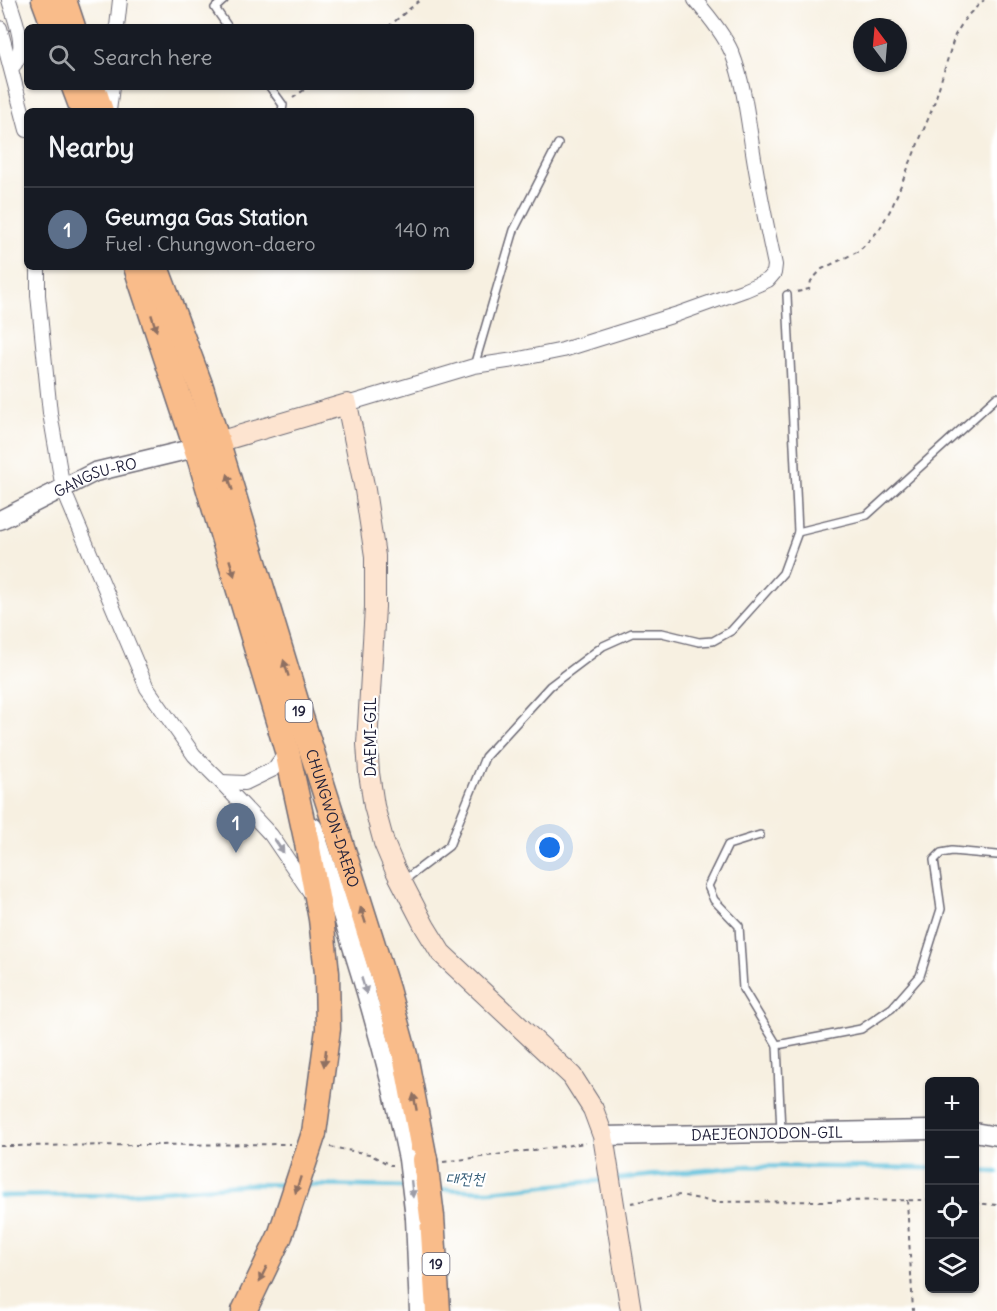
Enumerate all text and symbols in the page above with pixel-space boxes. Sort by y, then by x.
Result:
north arrow [853,18,907,72]
search box [24,24,474,90]
icon: search [45,41,78,74]
text: Search here [93,43,212,71]
text: Nearby [48,131,134,164]
text: Geumga Gas Station [105,203,308,231]
text: 1 [64,217,71,242]
text: 140 m [395,217,450,242]
text: Fuel · Chungwon-daero [105,231,315,256]
one-way arrow [150,314,160,332]
street label: GANGSU-RO [50,453,139,501]
one-way arrow [225,473,234,491]
one-way arrow [228,560,237,578]
one-way arrow [281,659,290,677]
street label: DAEMI-GIL [361,697,380,777]
road number: 19 [286,700,312,722]
street label: CHUNGWON-DAERO [302,746,364,890]
pin: 1 [216,804,256,853]
your location [535,833,564,862]
one-way arrow [273,837,285,853]
one-way arrow [358,906,367,924]
one-way arrow [360,977,369,995]
one-way arrow [320,1048,330,1067]
map controls [925,1077,979,1293]
button: + [925,1077,979,1131]
one-way arrow [410,1093,419,1112]
street label: DAEJEONJODON-GIL [691,1122,843,1144]
button: − [925,1131,979,1185]
water label: 대전천 [446,1168,487,1188]
one-way arrow [293,1176,302,1194]
one-way arrow [407,1179,417,1198]
button: locate [925,1185,979,1239]
button: layers [925,1239,979,1293]
road number: 19 [422,1253,450,1275]
one-way arrow [258,1265,267,1282]

